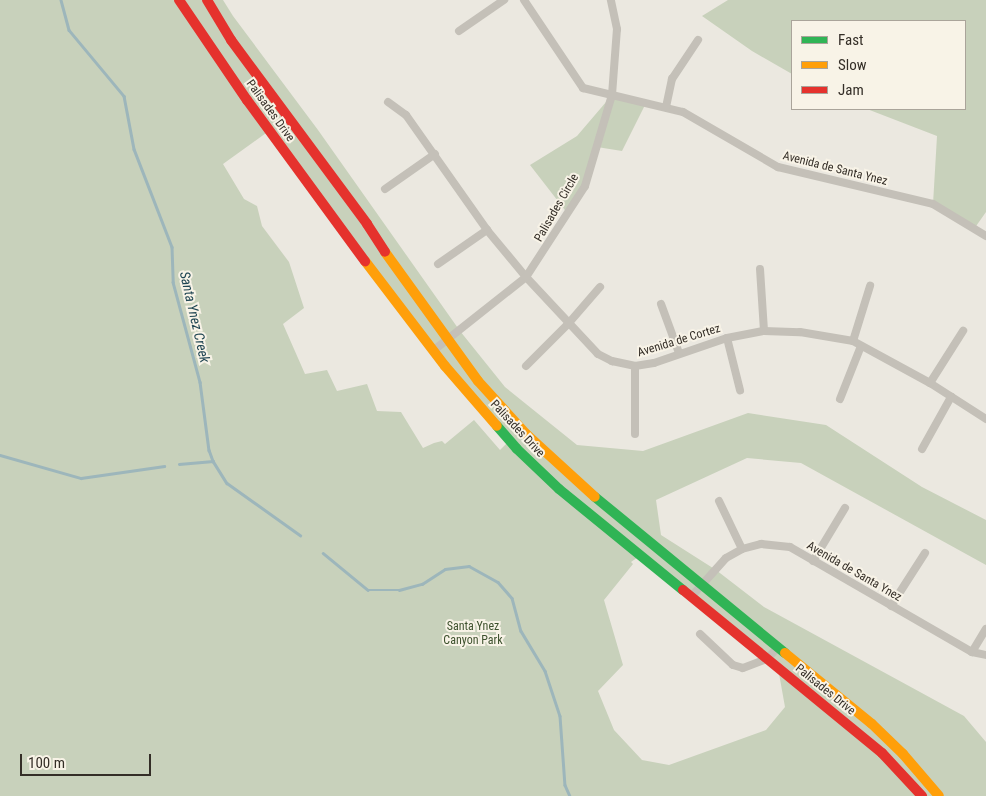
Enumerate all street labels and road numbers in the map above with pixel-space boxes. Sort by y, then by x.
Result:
street label: Palisades Drive [243,77,297,145]
street label: Avenida de Santa Ynez [781,149,889,189]
street label: Palisades Circle [532,172,582,244]
street label: Avenida de Cortez [636,322,722,360]
street label: Palisades Drive [487,397,547,461]
street label: Avenida de Santa Ynez [804,539,904,605]
street label: Palisades Drive [792,661,858,719]

